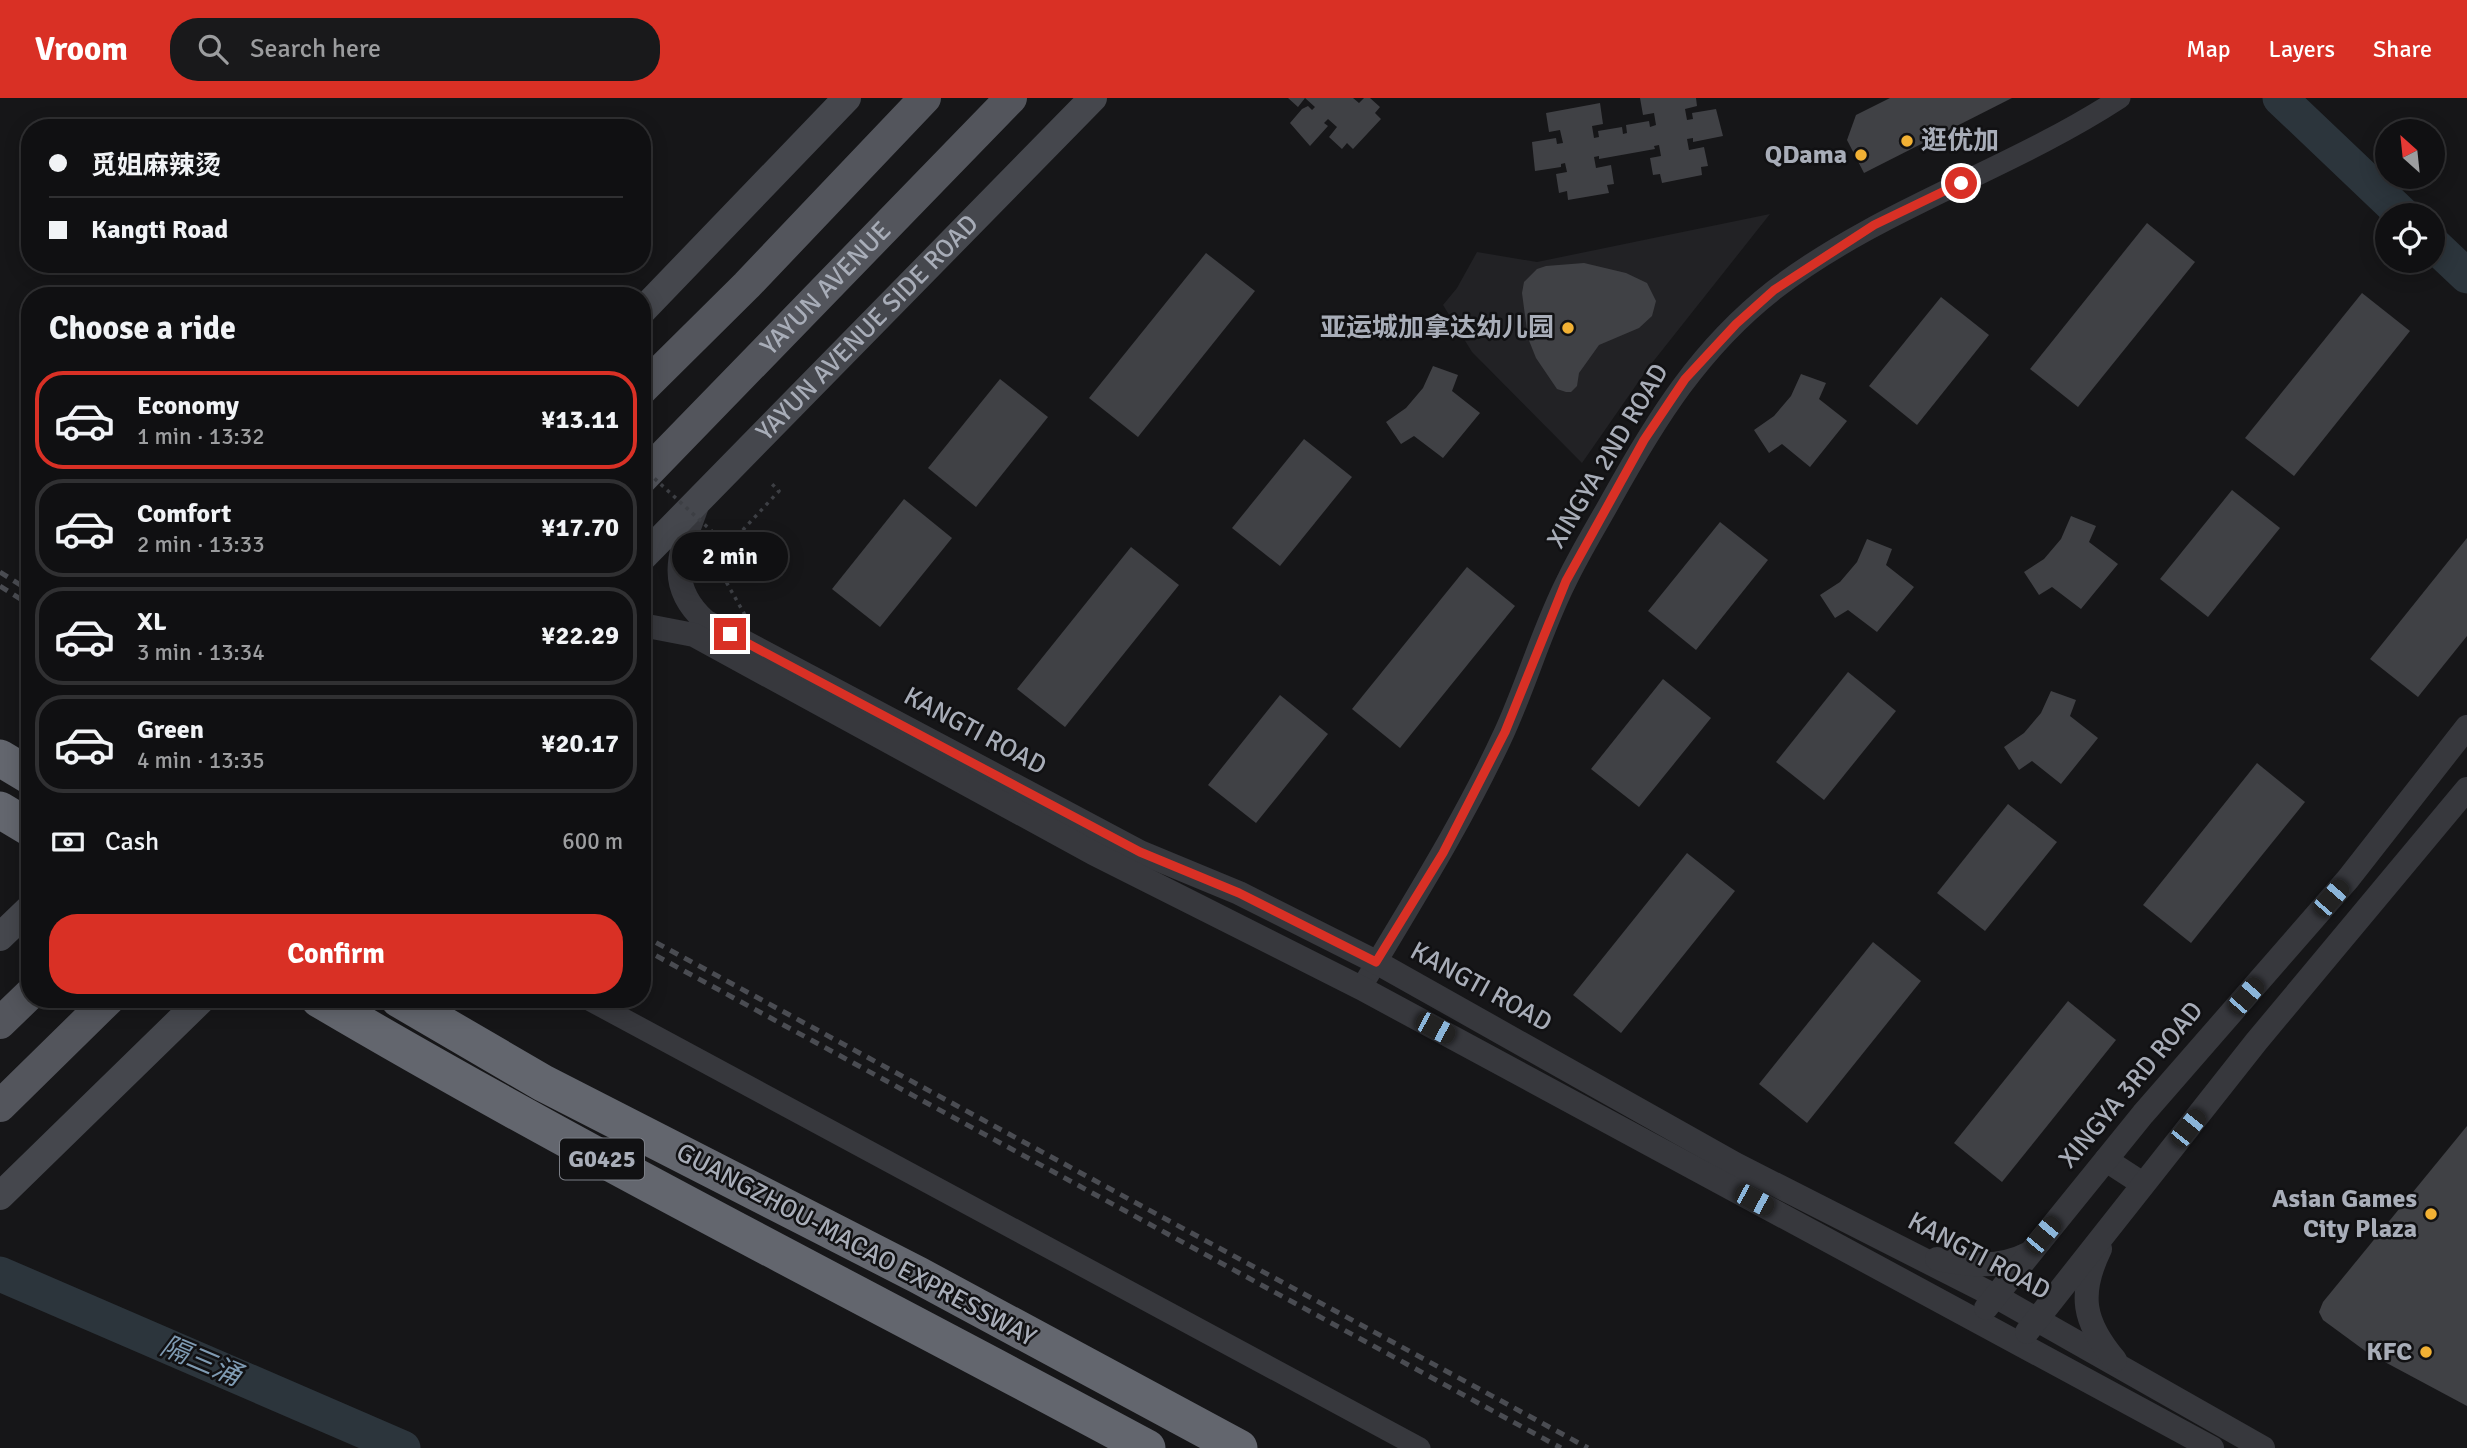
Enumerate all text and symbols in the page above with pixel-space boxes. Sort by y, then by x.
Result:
search box [170,18,660,81]
text: Vroom [35,29,128,70]
icon: search [194,30,232,68]
text: Search here [250,33,381,65]
text: Map [2186,34,2231,64]
text: Layers [2269,34,2335,64]
text: Share [2373,34,2432,64]
north arrow [2375,119,2445,189]
map controls [2375,119,2445,273]
place label: 逛优加 [1921,125,1999,157]
marker: 逛优加 [1899,133,1915,149]
place label: QDama [1765,139,1847,171]
marker: QDama [1853,147,1869,163]
text: 觅姐麻辣烫 [91,150,221,182]
route start [1945,167,1977,199]
button: locate [2375,203,2445,273]
street label: YAYUN AVENUE SIDE ROAD [750,208,985,448]
text: Kangti Road [91,214,228,246]
street label: YAYUN AVENUE [754,215,898,362]
text: Choose a ride [49,309,236,348]
place label: 亚运城加拿达幼儿园 [1320,312,1554,344]
marker: 亚运城加拿达幼儿园 [1560,320,1576,336]
street label: XINGYA 2ND ROAD [1540,358,1676,554]
icon: car [53,389,116,452]
text: Economy [137,390,239,422]
text: ¥13.11 [541,404,619,436]
text: 1 min · 13:32 [137,422,265,451]
icon: car [53,497,116,560]
text: Comfort [137,498,231,530]
text: ¥17.70 [541,512,619,544]
text: 2 min · 13:33 [137,530,265,559]
callout: 2 min [672,532,788,582]
text: 2 min [702,542,758,571]
icon: car [53,605,116,668]
text: XL [137,606,167,638]
route end [714,618,746,650]
text: ¥22.29 [541,620,619,652]
text: 3 min · 13:34 [137,638,265,667]
street label: KANGTI ROAD [898,680,1052,782]
icon: car [53,713,116,776]
text: Green [137,714,204,746]
text: ¥20.17 [541,728,619,760]
text: 4 min · 13:35 [137,746,265,775]
icon: cash [49,823,87,861]
text: Cash [105,826,159,858]
text: 600 m [562,827,623,856]
car [2310,875,2353,921]
button: Confirm [49,914,623,994]
street label: KANGTI ROAD [1405,935,1557,1039]
car [2225,973,2268,1019]
street label: XINGYA 3RD ROAD [2052,995,2210,1175]
car [1412,1009,1459,1047]
car [2167,1105,2210,1151]
street label: GUANGZHOU-MACAO EXPRESSWAY [671,1136,1041,1354]
road number: G0425 [560,1139,644,1180]
car [1731,1181,1778,1219]
place label: Asian Games City Plaza [2272,1183,2417,1245]
street label: KANGTI ROAD [1902,1205,2056,1307]
marker: Asian Games City Plaza [2423,1206,2439,1222]
car [2022,1212,2065,1258]
water label: 隔三涌 [156,1329,249,1394]
place label: KFC [2366,1336,2412,1368]
marker: KFC [2418,1344,2434,1360]

